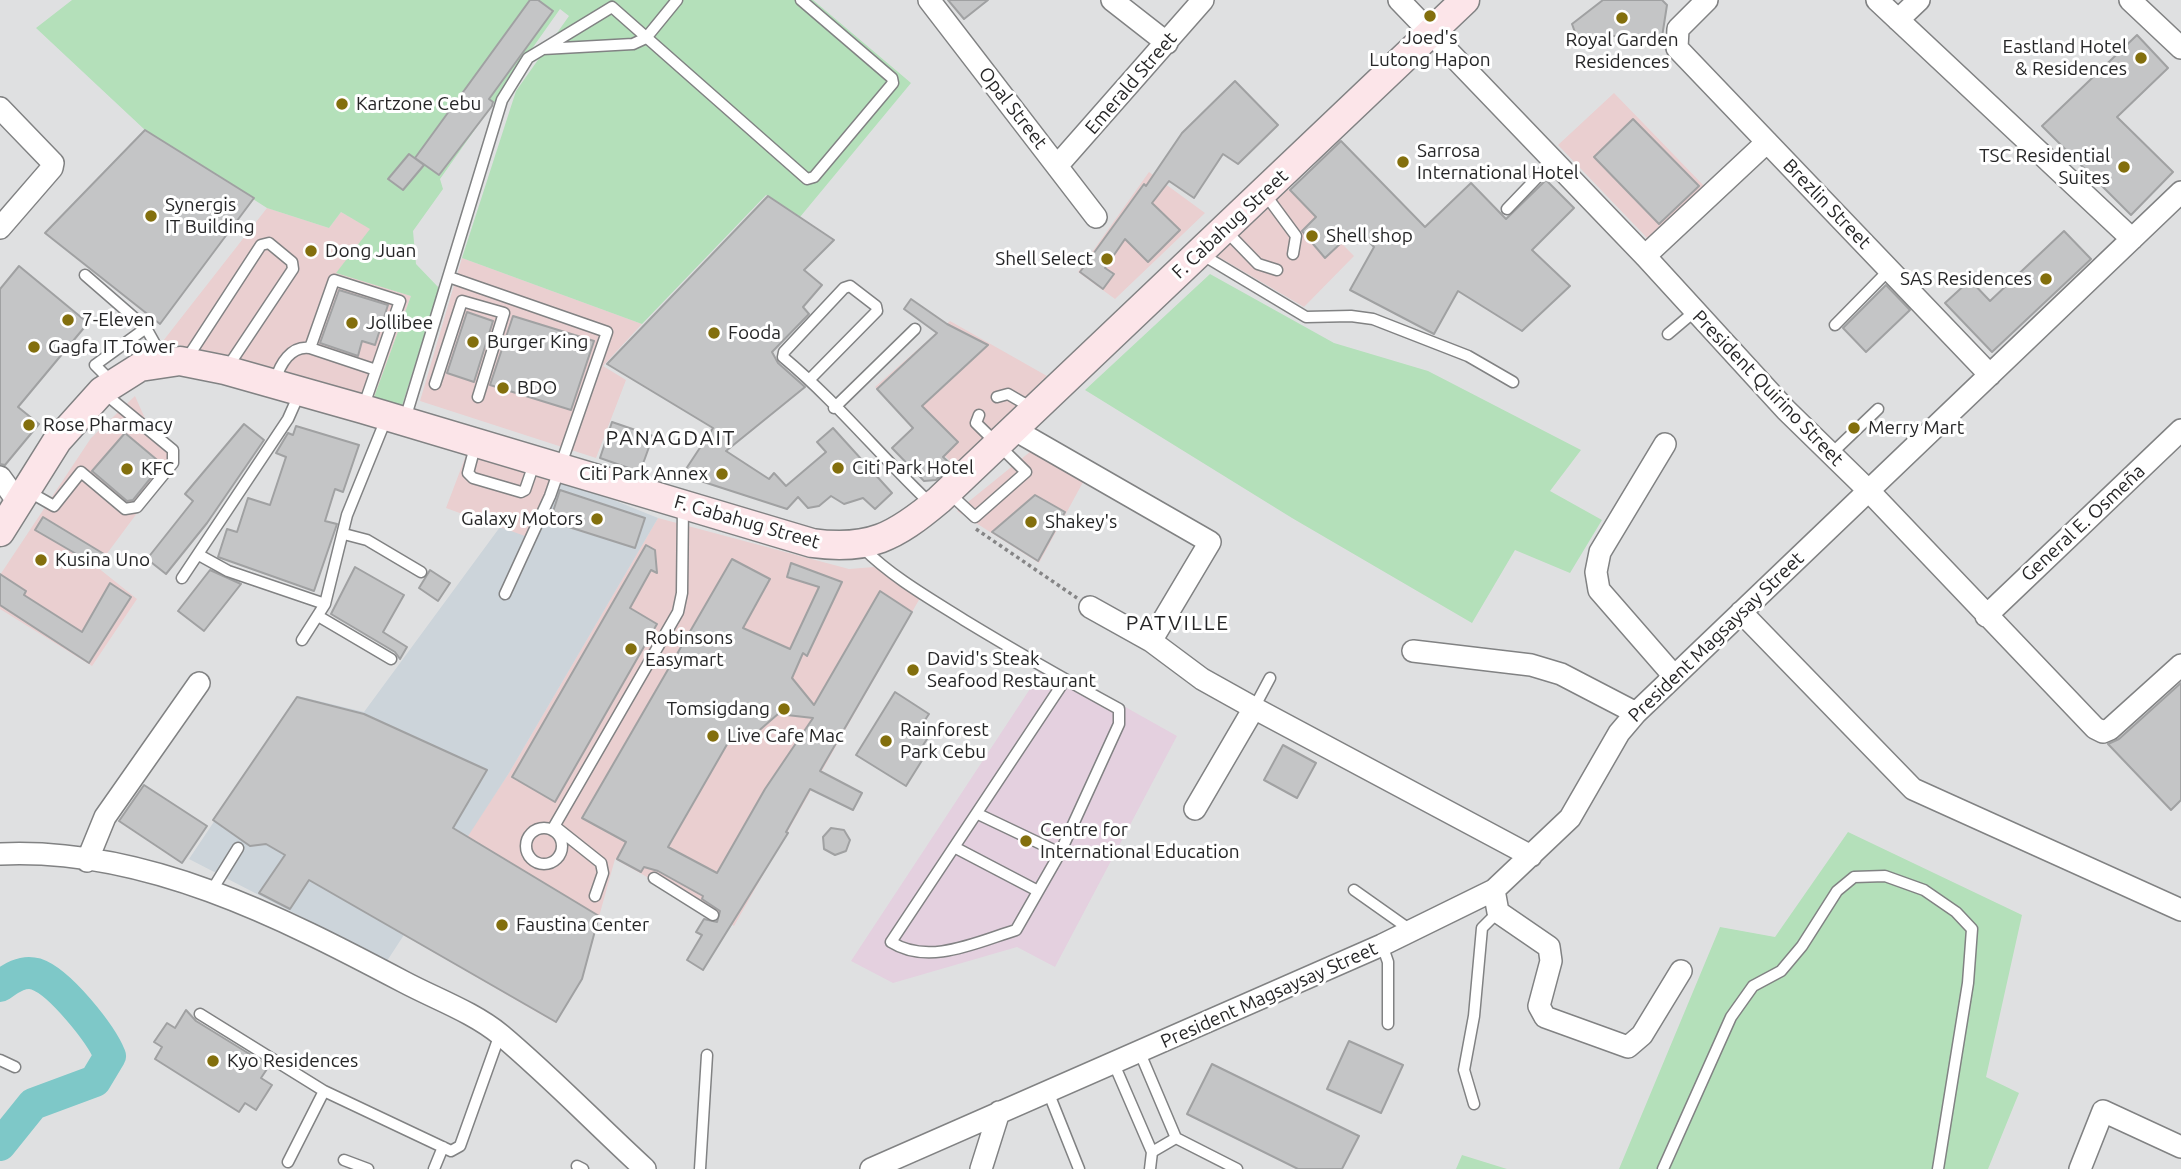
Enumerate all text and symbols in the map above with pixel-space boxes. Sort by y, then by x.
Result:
marker: Joed's Lutong Hapon [1422,8,1438,24]
marker: Royal Garden Residences [1614,10,1630,26]
street label: Emerald Street [1080,27,1182,139]
place label: Joed's Lutong Hapon [1369,27,1491,71]
place label: Royal Garden Residences [1565,29,1679,73]
place label: Eastland Hotel & Residences [2003,36,2127,80]
marker: Eastland Hotel & Residences [2133,50,2149,66]
street label: Opal Street [974,62,1052,154]
place label: Kartzone Cebu [356,93,481,115]
marker: Kartzone Cebu [334,96,350,112]
place label: Sarrosa International Hotel [1417,140,1579,184]
place label: TSC Residential Suites [1979,145,2110,189]
marker: Sarrosa International Hotel [1395,154,1411,170]
street label: Brezlin Street [1778,154,1876,254]
marker: TSC Residential Suites [2116,159,2132,175]
street label: F. Cabahug Street [1167,164,1293,284]
place label: Synergis IT Building [165,194,255,238]
marker: Synergis IT Building [143,208,159,224]
place label: Shell shop [1326,225,1413,247]
marker: Shell shop [1304,228,1320,244]
place label: Dong Juan [325,240,416,262]
marker: Dong Juan [303,243,319,259]
place label: Shell Select [995,248,1093,270]
marker: Shell Select [1099,251,1115,267]
place label: SAS Residences [1900,268,2032,290]
marker: SAS Residences [2038,271,2054,287]
street label: President Quirino Street [1688,305,1848,471]
place label: 7-Eleven [82,309,155,331]
marker: 7-Eleven [60,312,76,328]
place label: Jollibee [366,312,433,334]
marker: Jollibee [344,315,360,331]
place label: Fooda [728,322,781,344]
marker: Fooda [706,325,722,341]
place label: Burger King [487,331,588,353]
marker: Burger King [465,334,481,350]
place label: Gagfa IT Tower [48,336,176,358]
marker: Gagfa IT Tower [26,339,42,355]
place label: BDO [517,377,557,399]
marker: BDO [495,380,511,396]
place label: Rose Pharmacy [43,414,173,436]
marker: Rose Pharmacy [21,417,37,433]
place label: Merry Mart [1868,417,1964,439]
marker: Merry Mart [1846,420,1862,436]
district label: PANAGDAIT [607,425,735,451]
place label: Citi Park Hotel [852,457,974,479]
place label: KFC [141,458,174,480]
marker: Citi Park Hotel [830,460,846,476]
street label: General E. Osmeña [2016,460,2150,586]
marker: KFC [119,461,135,477]
place label: Citi Park Annex [579,463,708,485]
marker: Citi Park Annex [714,466,730,482]
street label: F. Cabahug Street [672,490,822,554]
place label: Galaxy Motors [461,508,583,530]
marker: Galaxy Motors [589,511,605,527]
place label: Shakey's [1045,511,1117,533]
marker: Shakey's [1023,514,1039,530]
street label: President Magsaysay Street [1624,547,1808,727]
place label: Kusina Uno [55,549,150,571]
marker: Kusina Uno [33,552,49,568]
district label: PATVILLE [1127,610,1229,636]
place label: Robinsons Easymart [645,627,733,671]
marker: Robinsons Easymart [623,641,639,657]
place label: David's Steak Seafood Restaurant [927,648,1096,692]
marker: David's Steak Seafood Restaurant [905,662,921,678]
place label: Tomsigdang [666,698,770,720]
marker: Tomsigdang [776,701,792,717]
place label: Rainforest Park Cebu [900,719,989,763]
place label: Live Cafe Mac [727,725,844,747]
marker: Live Cafe Mac [705,728,721,744]
marker: Rainforest Park Cebu [878,733,894,749]
place label: Centre for International Education [1040,819,1240,863]
marker: Centre for International Education [1018,833,1034,849]
place label: Faustina Center [516,914,649,936]
marker: Faustina Center [494,917,510,933]
street label: President Magsaysay Street [1157,937,1381,1053]
place label: Kyo Residences [227,1050,358,1072]
marker: Kyo Residences [205,1053,221,1069]

